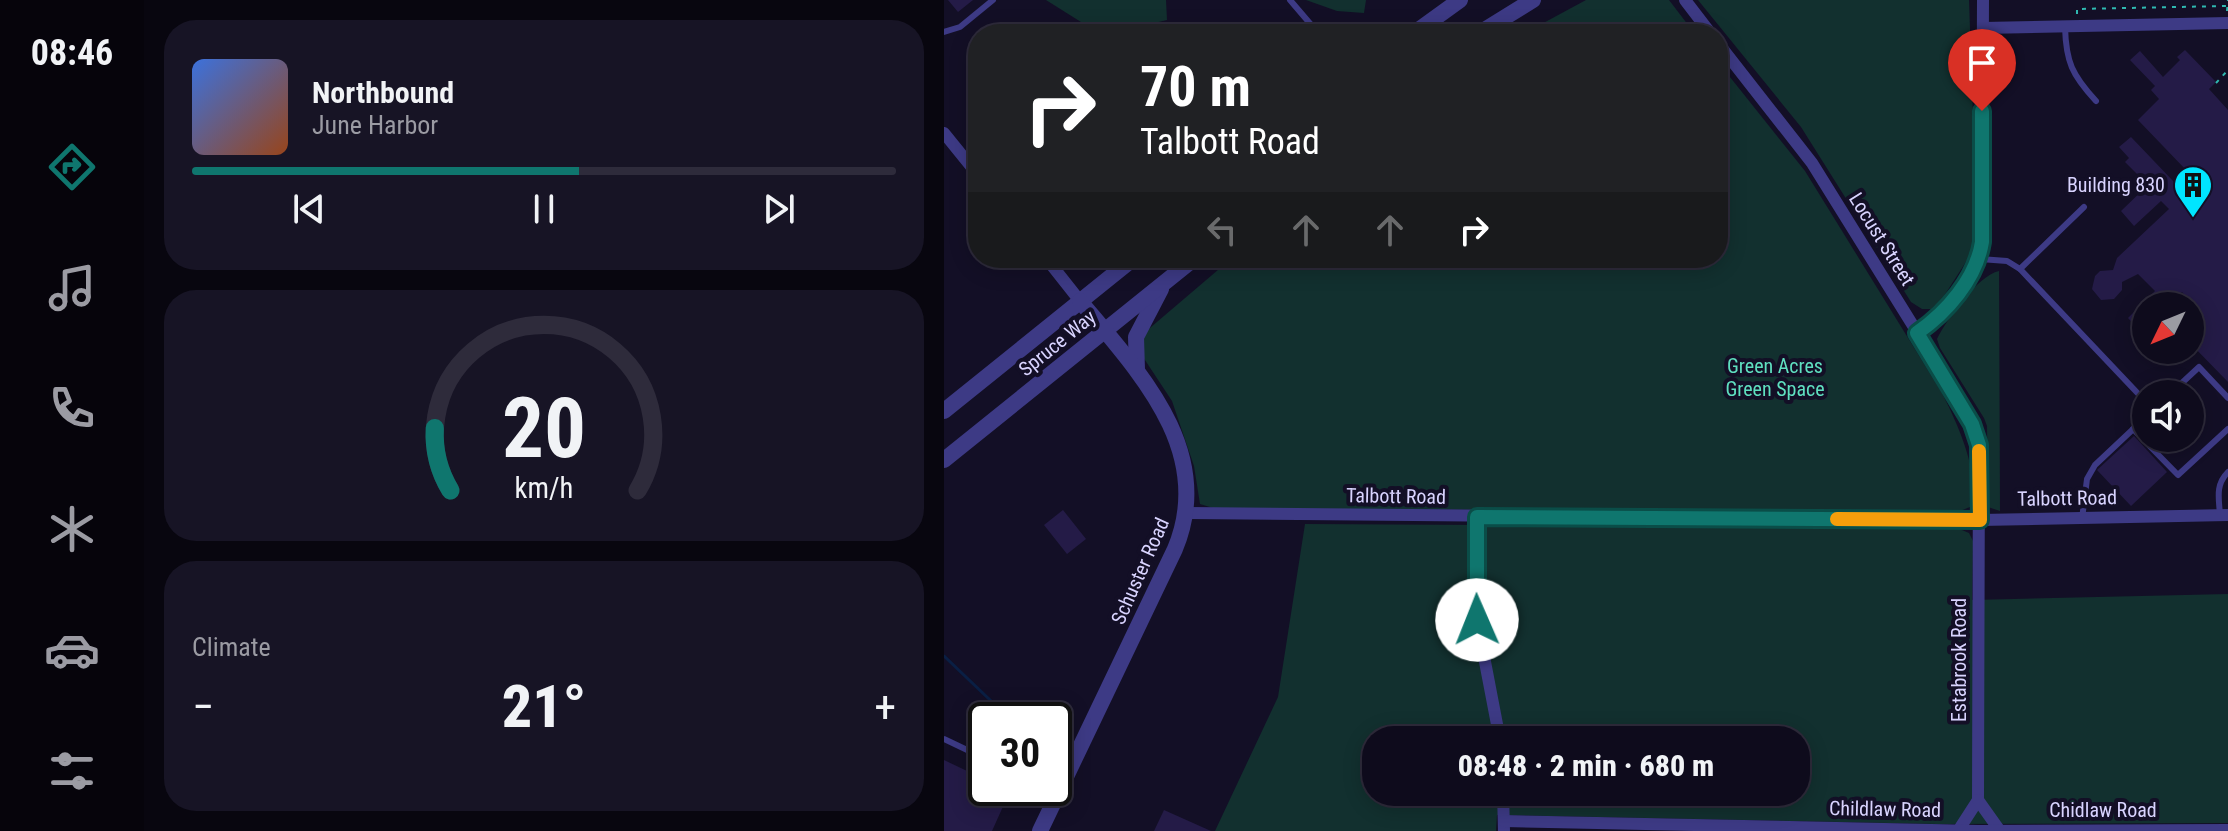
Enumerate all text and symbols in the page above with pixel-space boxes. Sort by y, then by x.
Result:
pin [1948,29,2016,111]
text: 08:46 [31,32,113,74]
icon: arrive [1960,41,2004,85]
text: 70 m [1140,54,1251,120]
icon: right [1008,56,1112,160]
text: Northbound [312,75,454,110]
text: June Harbor [312,110,438,140]
text: Talbott Road [1140,121,1320,163]
icon: directions [44,139,100,195]
building icon: Building 830 [2172,164,2214,219]
place label: Building 830 [2067,173,2165,197]
icon: previous [287,187,331,231]
icon: pause [522,187,566,231]
icon: next [757,187,801,231]
street label: Locust Street [1844,188,1920,290]
icon: left [1200,208,1244,252]
icon: ahead [1284,208,1328,252]
icon: ahead [1368,208,1412,252]
icon: right [1452,208,1496,252]
icon: music [44,260,100,316]
north arrow [2132,292,2204,364]
map controls [2132,292,2204,452]
street label: Spruce Way [1014,305,1100,381]
park label: Green Acres Green Space [1725,354,1825,401]
icon: phone [44,380,100,436]
text: 20 [502,380,586,477]
button: sound [2132,380,2204,452]
text: km/h [515,472,573,506]
street label: Talbott Road [1346,483,1446,509]
street label: Talbott Road [2017,485,2117,511]
icon: climate [44,501,100,557]
street label: Schuster Road [1106,514,1174,628]
position arrow [1435,578,1519,662]
street label: Estabrook Road [1947,598,1971,722]
icon: car [44,622,100,678]
text: Climate [192,632,271,662]
text: 21° [502,671,586,742]
text: − [192,681,214,733]
text: + [874,681,896,733]
speed limit sign: 30 [968,702,1072,806]
icon: filters [44,743,100,799]
text: 08:48 · 2 min · 680 m [1458,748,1714,783]
street label: Childlaw Road [1829,796,1941,822]
street label: Chidlaw Road [2049,798,2157,822]

